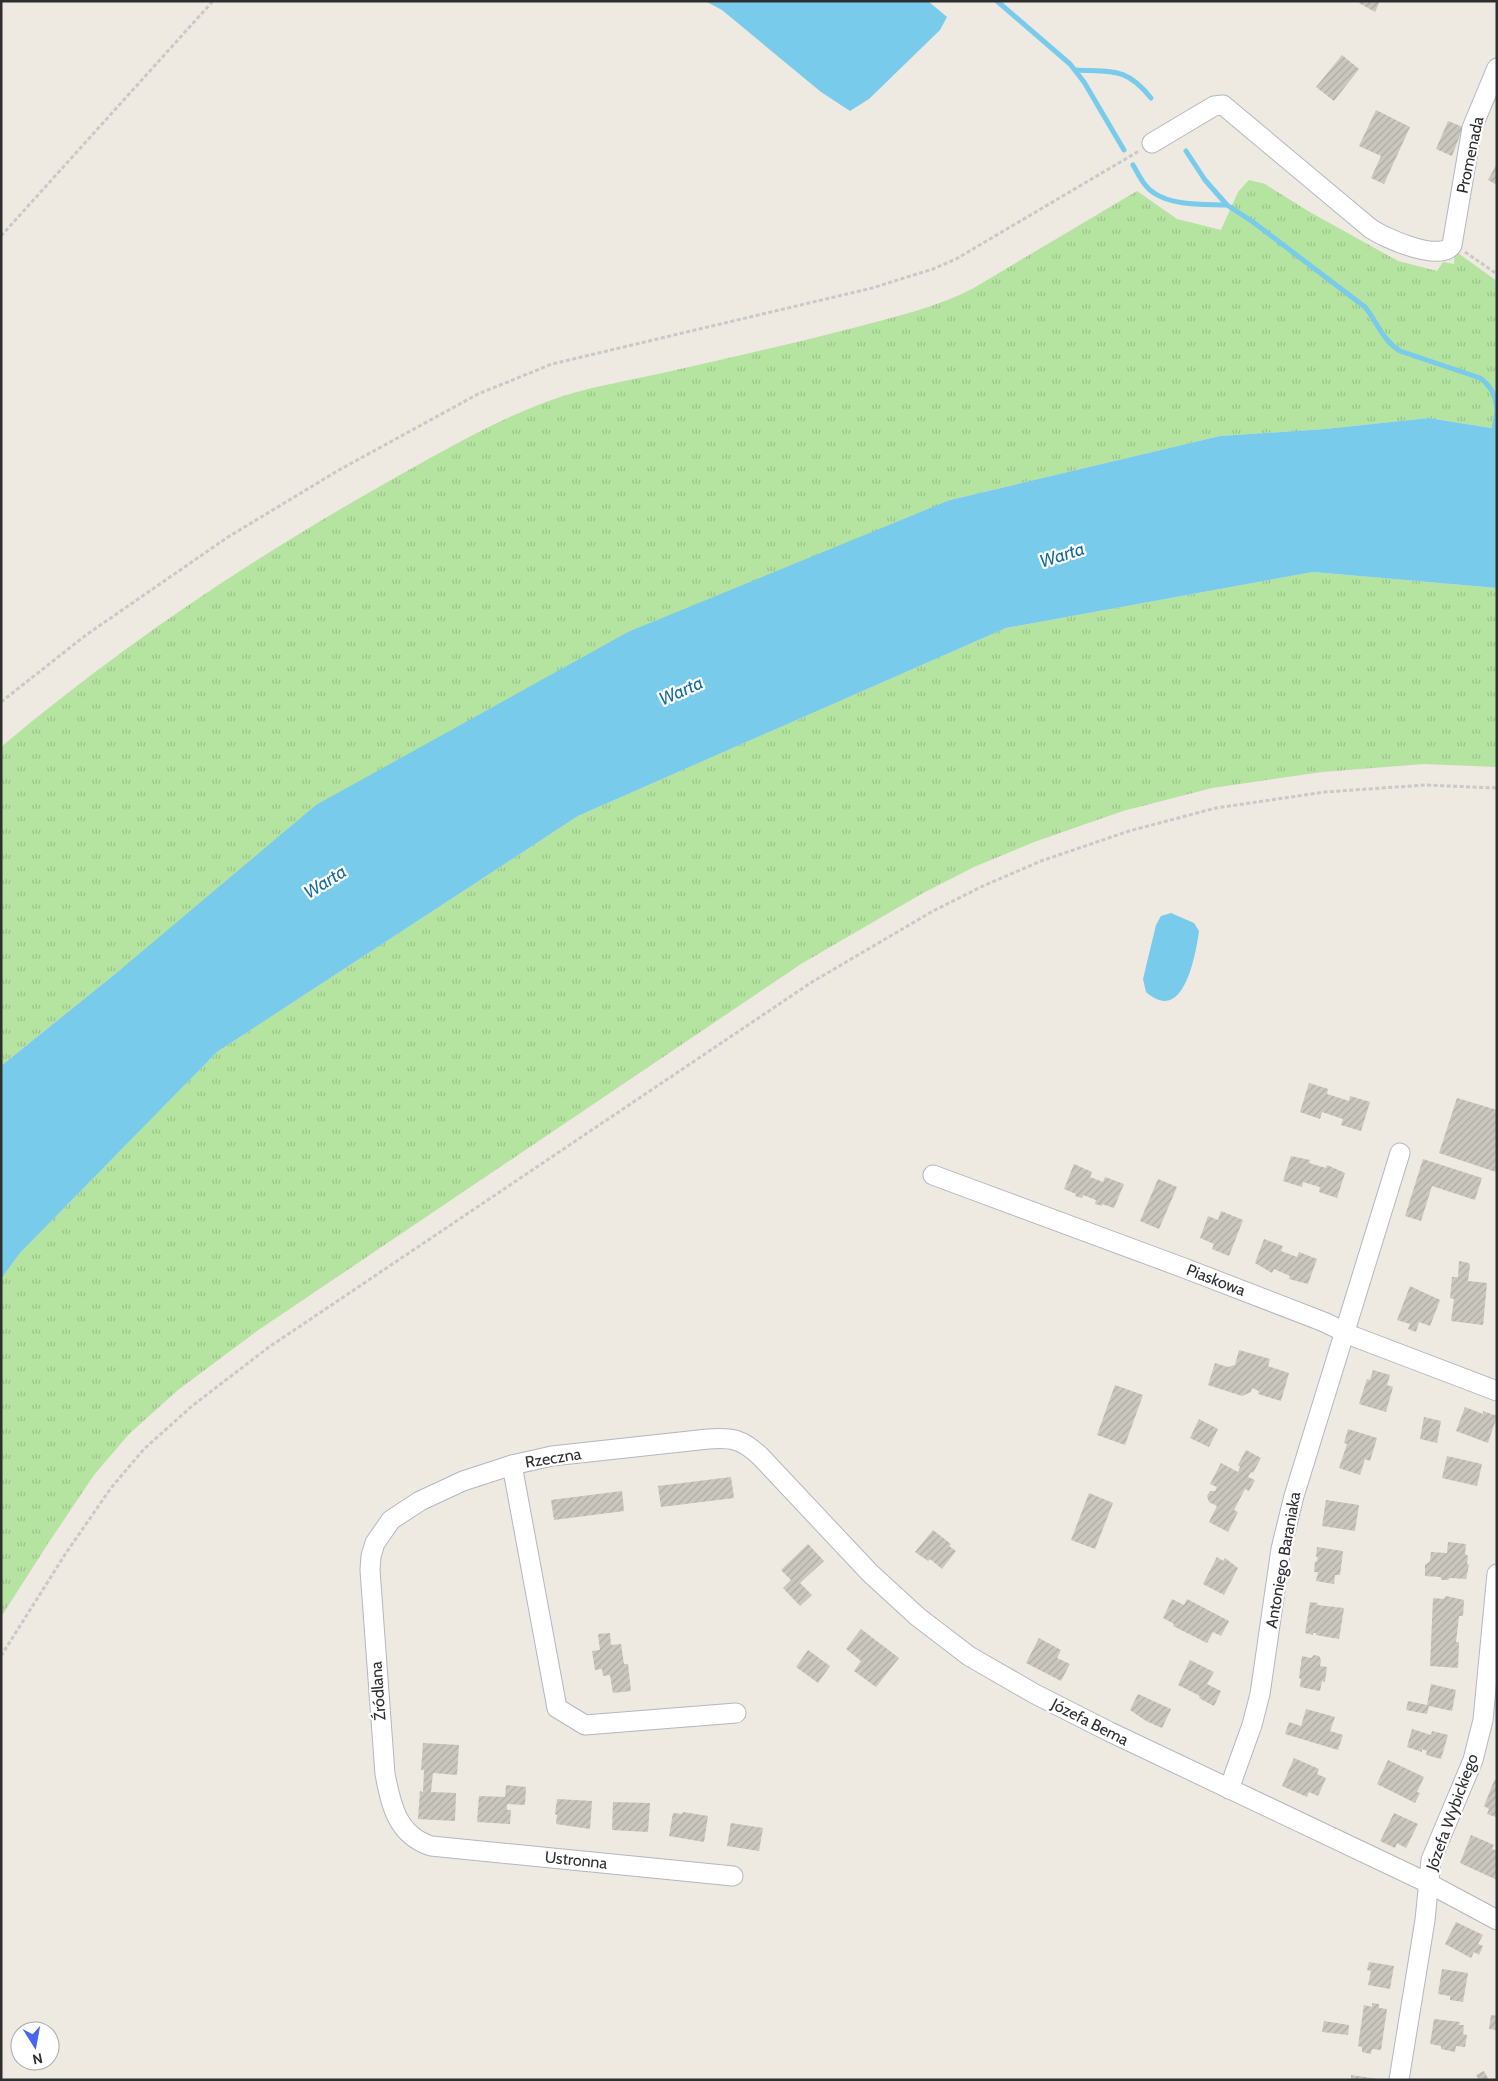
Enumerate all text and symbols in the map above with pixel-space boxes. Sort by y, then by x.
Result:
street label: Promenada [1453,115,1487,195]
water label: Warta [1037,537,1087,573]
water label: Warta [656,672,706,710]
water label: Warta [300,861,350,903]
street label: Piaskowa [1184,1260,1248,1300]
street label: Rzeczna [524,1444,583,1472]
street label: Antoniego Baraniaka [1262,1490,1304,1630]
street label: Źródlana [366,1660,390,1721]
street label: Józefa Bema [1047,1694,1132,1750]
street label: Józefa Wybickiego [1422,1751,1482,1874]
street label: Ustronna [544,1847,608,1873]
north arrow [10,2021,60,2071]
text: N [31,2049,44,2069]

